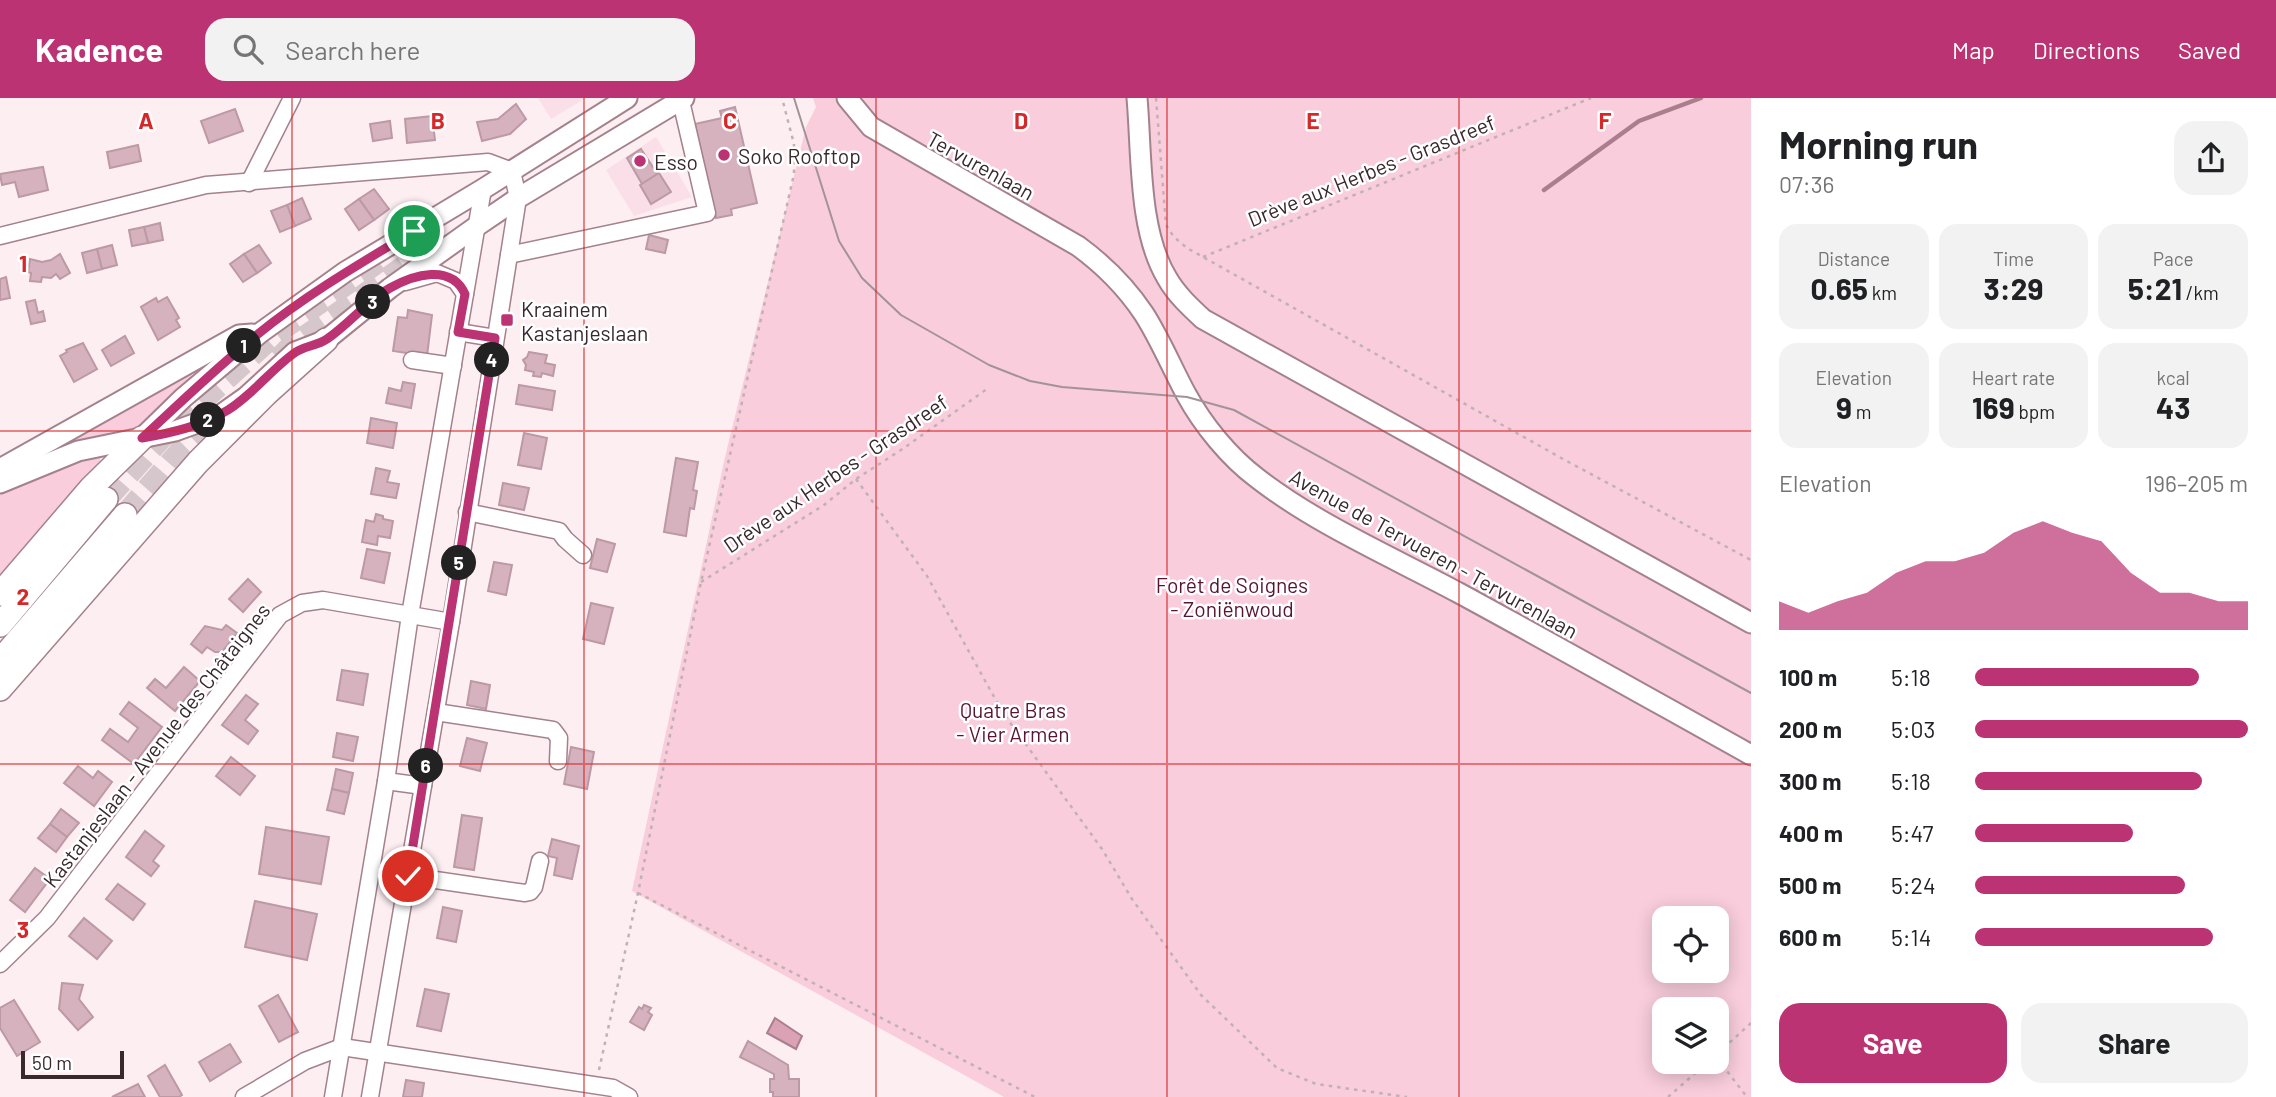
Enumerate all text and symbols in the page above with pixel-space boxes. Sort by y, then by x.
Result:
search box [205,18,695,81]
text: Kadence [35,29,163,69]
icon: search [229,30,267,68]
text: Search here [285,34,420,65]
text: Map [1952,35,1995,64]
text: Directions [2033,35,2140,64]
text: Saved [2178,35,2241,64]
text: A [138,106,154,134]
text: B [431,106,445,134]
text: C [723,106,737,134]
text: D [1014,106,1028,134]
text: E [1306,106,1320,134]
text: F [1599,106,1612,134]
street label: Drève aux Herbes - Grasdreef [1244,109,1498,231]
text: Morning run [1779,121,1978,167]
button: share [2174,121,2248,195]
street label: Tervurenlaan [923,125,1039,205]
place label: Soko Rooftop [738,143,861,168]
marker: Soko Rooftop [716,147,732,163]
place label: Esso [654,149,698,174]
marker: Esso [632,153,648,169]
text: 07:36 [1779,170,1834,198]
pin [384,201,444,261]
icon: arrive [395,212,433,250]
text: Distance [1818,247,1890,270]
text: Time [1993,247,2034,270]
text: Pace [2153,247,2194,270]
text: 1 [19,249,27,277]
text: 0.65 [1811,270,1868,306]
text: 3:29 [1984,270,2043,306]
text: 5:21 [2128,270,2182,306]
text: km [1868,281,1897,304]
text: /km [2182,281,2219,304]
pin: 3 [356,284,390,320]
text: 3 [367,290,378,313]
place label: Kraainem Kastanjeslaan [521,296,648,345]
marker: Kraainem Kastanjeslaan [499,312,515,328]
pin: 1 [226,328,262,364]
text: 1 [240,334,247,357]
pin: 4 [475,342,510,378]
text: 4 [486,348,497,371]
text: Elevation [1816,366,1892,389]
text: Heart rate [1972,366,2055,389]
text: kcal [2157,366,2190,389]
street label: Drève aux Herbes - Grasdreef [718,389,952,557]
text: 9 [1836,389,1852,425]
text: 169 [1972,389,2015,425]
text: 43 [2156,389,2190,425]
text: m [1852,400,1872,423]
text: bpm [2015,400,2055,423]
pin: 2 [190,402,226,438]
text: 2 [202,408,213,431]
street label: Avenue de Tervueren - Tervurenlaan [1286,463,1582,643]
text: Elevation [1779,469,1872,497]
text: 196–205 m [2145,469,2248,497]
pin: 5 [442,546,476,580]
text: 5 [453,551,464,574]
park label: Forêt de Soignes - Zoniënwoud [1156,572,1308,621]
text: 2 [17,582,29,610]
street label: Kastanjeslaan - Avenue des Châtaignes [37,598,275,892]
text: 100 m [1779,663,1837,691]
text: 5:18 [1891,663,1931,691]
park label: Quatre Bras - Vier Armen [956,697,1070,746]
text: 200 m [1779,715,1842,743]
text: 5:03 [1891,715,1935,743]
pin: 6 [408,748,444,784]
text: 6 [420,754,431,777]
text: 300 m [1779,767,1841,795]
text: 5:18 [1891,767,1931,795]
text: 400 m [1779,819,1843,847]
text: 5:47 [1891,819,1933,847]
pin [378,846,438,906]
icon: check [389,857,427,895]
text: 500 m [1779,871,1841,899]
text: 5:24 [1891,871,1936,899]
map controls [1652,906,1729,1074]
button: locate [1652,906,1729,983]
text: 3 [17,915,29,943]
text: 600 m [1779,923,1841,951]
text: 5:14 [1891,923,1931,951]
button: layers [1652,997,1729,1074]
button: Save [1779,1003,2007,1083]
button: Share [2021,1003,2248,1083]
scale bar [21,1048,124,1080]
text: 50 m [32,1051,72,1074]

